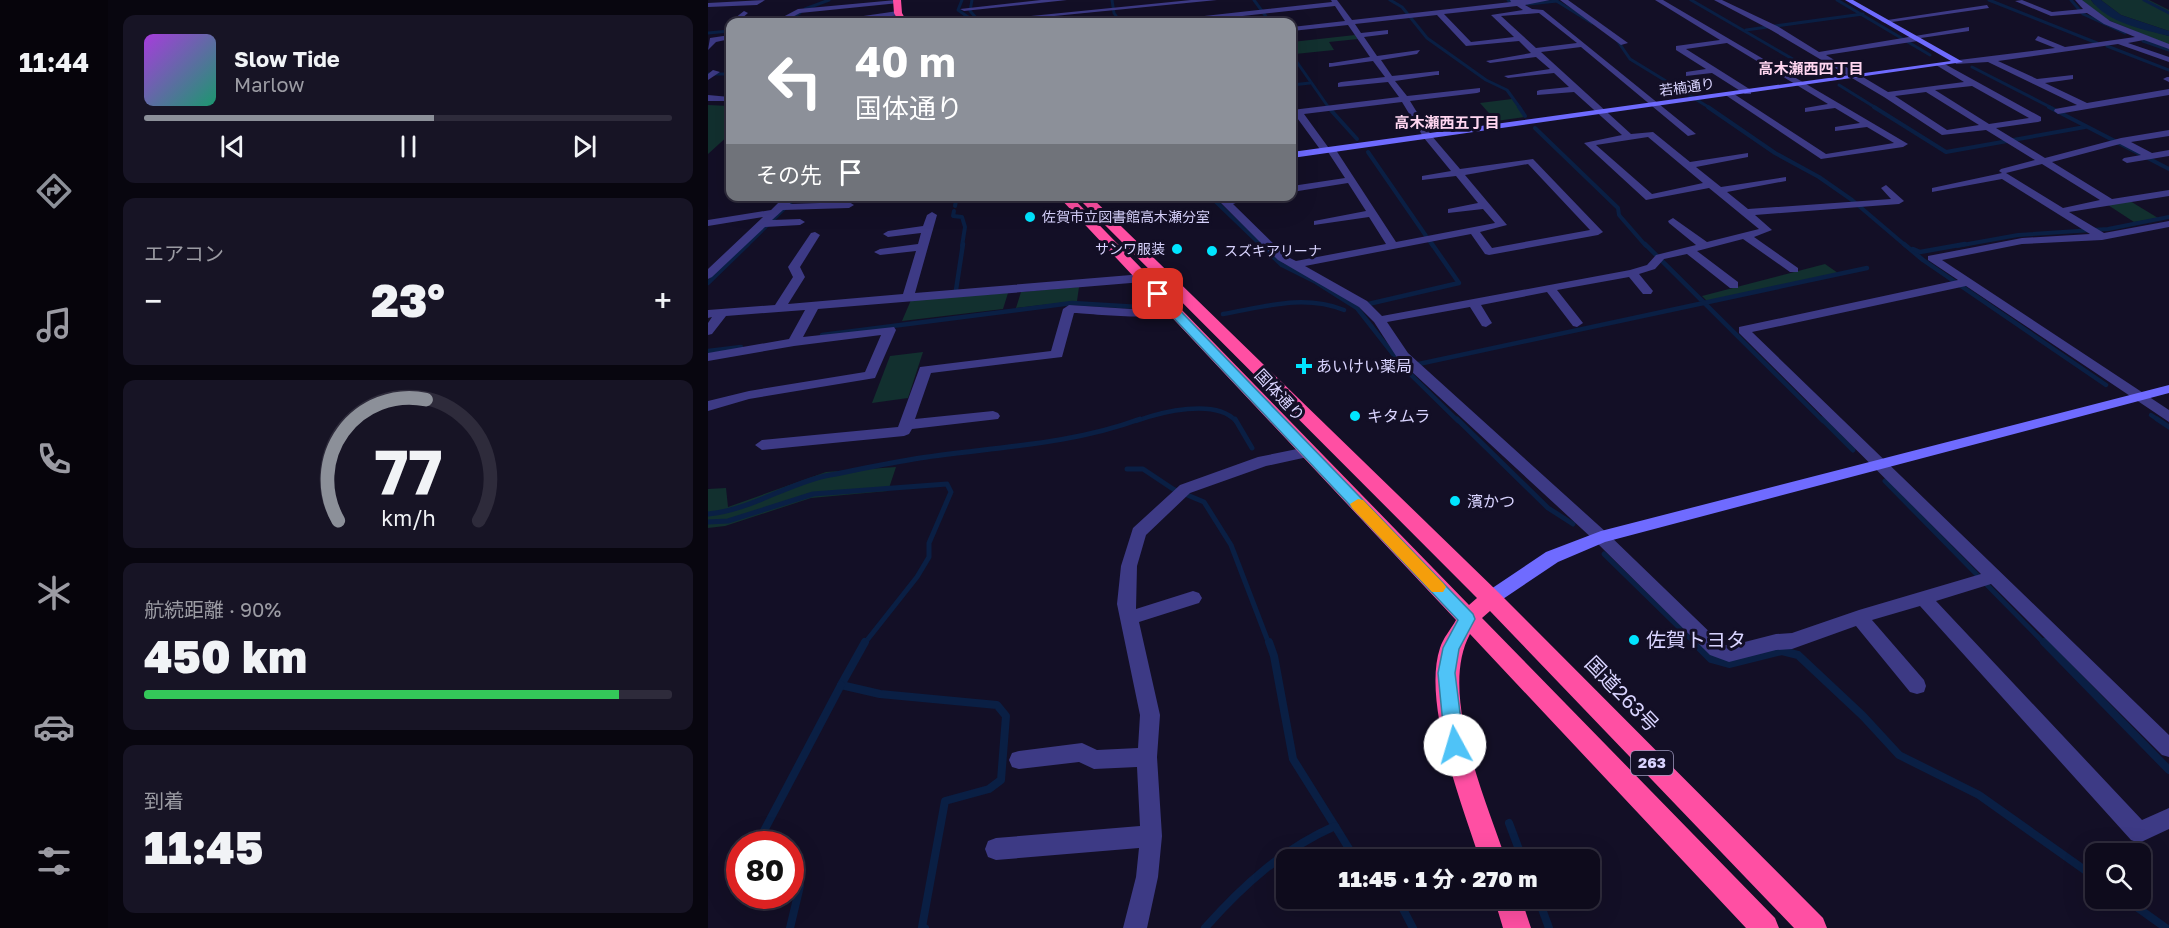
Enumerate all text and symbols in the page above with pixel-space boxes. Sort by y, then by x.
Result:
text: 40 m [855,36,956,86]
icon: left [756,42,834,120]
text: Slow Tide [234,45,340,72]
text: 11:44 [19,46,89,78]
district label: 高木瀬西四丁目 [1758,59,1864,77]
text: Marlow [234,72,305,96]
street label: 若楠通り [1658,74,1716,99]
text: 国体通り [855,92,963,124]
district label: 高木瀬西五丁目 [1394,113,1500,131]
icon: previous [216,130,249,163]
icon: pause [392,130,425,163]
icon: next [568,130,601,163]
icon: arrive [834,156,867,189]
text: その先 [756,161,822,188]
icon: directions [33,170,75,212]
place label: 佐賀市立図書館高木瀬分室 [1042,208,1210,225]
marker: 佐賀市立図書館高木瀬分室 [1023,210,1037,224]
place label: サンワ服装 [1095,240,1165,257]
text: エアコン [144,241,224,265]
marker: サンワ服装 [1170,242,1184,256]
place label: スズキアリーナ [1224,242,1322,259]
marker: スズキアリーナ [1205,244,1219,258]
pin [1132,268,1183,319]
text: 23° [371,273,445,327]
icon: arrive [1141,277,1174,310]
text: − [144,281,162,320]
text: + [654,281,672,320]
icon: music [33,304,75,346]
place label: あいけい薬局 [1316,356,1412,376]
marker: あいけい薬局 [1297,359,1311,373]
street label: 国体通り [1251,365,1309,425]
place label: キタムラ [1367,406,1430,426]
marker: キタムラ [1348,409,1362,423]
text: 77 [374,434,442,509]
icon: phone [33,438,75,480]
place label: 濱かつ [1467,491,1515,511]
marker: 濱かつ [1448,494,1462,508]
text: km/h [381,505,435,531]
icon: climate [33,572,75,614]
text: 航続距離 · 90% [144,597,281,621]
place label: 佐賀トヨタ [1646,627,1746,651]
text: 450 km [144,629,307,683]
marker: 佐賀トヨタ [1627,633,1641,647]
street label: 国道263号 [1581,651,1664,736]
icon: car [33,706,75,748]
position arrow [1423,713,1487,777]
road number: 263 [1631,751,1673,775]
text: 到着 [144,788,184,812]
text: 11:45 [144,820,263,874]
speed limit sign: 80 [726,831,804,909]
icon: filters [33,840,75,882]
map controls [2085,843,2151,909]
button: search [2085,843,2151,909]
text: 11:45 · 1 分 · 270 m [1339,865,1537,892]

